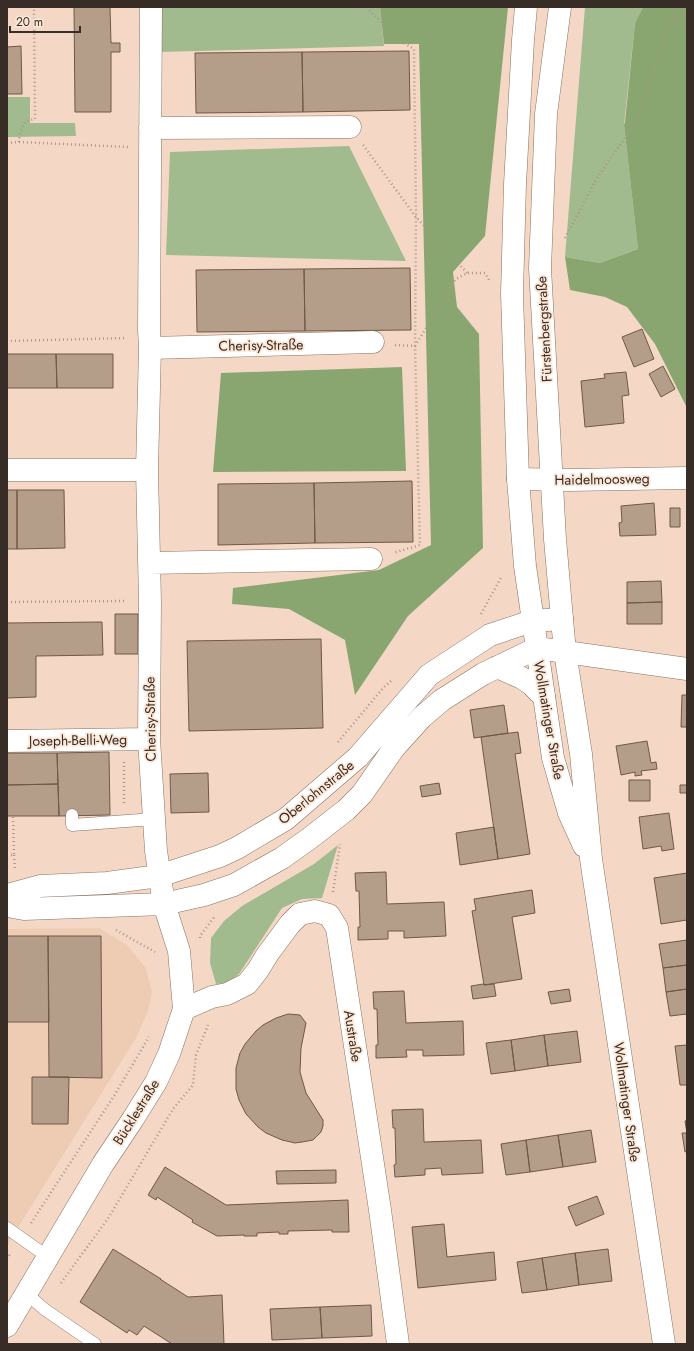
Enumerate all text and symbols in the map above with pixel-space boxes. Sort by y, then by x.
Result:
scale bar [10,8,80,34]
text: 20 m [16,13,43,31]
street label: Fürstenbergstraße [531,275,557,383]
street label: Cherisy-Straße [218,334,304,356]
street label: Haidelmoosweg [554,468,650,490]
street label: Wollmatinger Straße [529,659,569,781]
street label: Cherisy-Straße [139,676,161,762]
street label: Joseph-Belli-Weg [27,729,127,751]
street label: Oberlohnstraße [274,755,358,829]
street label: Austraße [339,1009,367,1063]
street label: Wollmatinger Straße [609,1041,645,1163]
street label: Bücklestraße [108,1075,164,1149]

